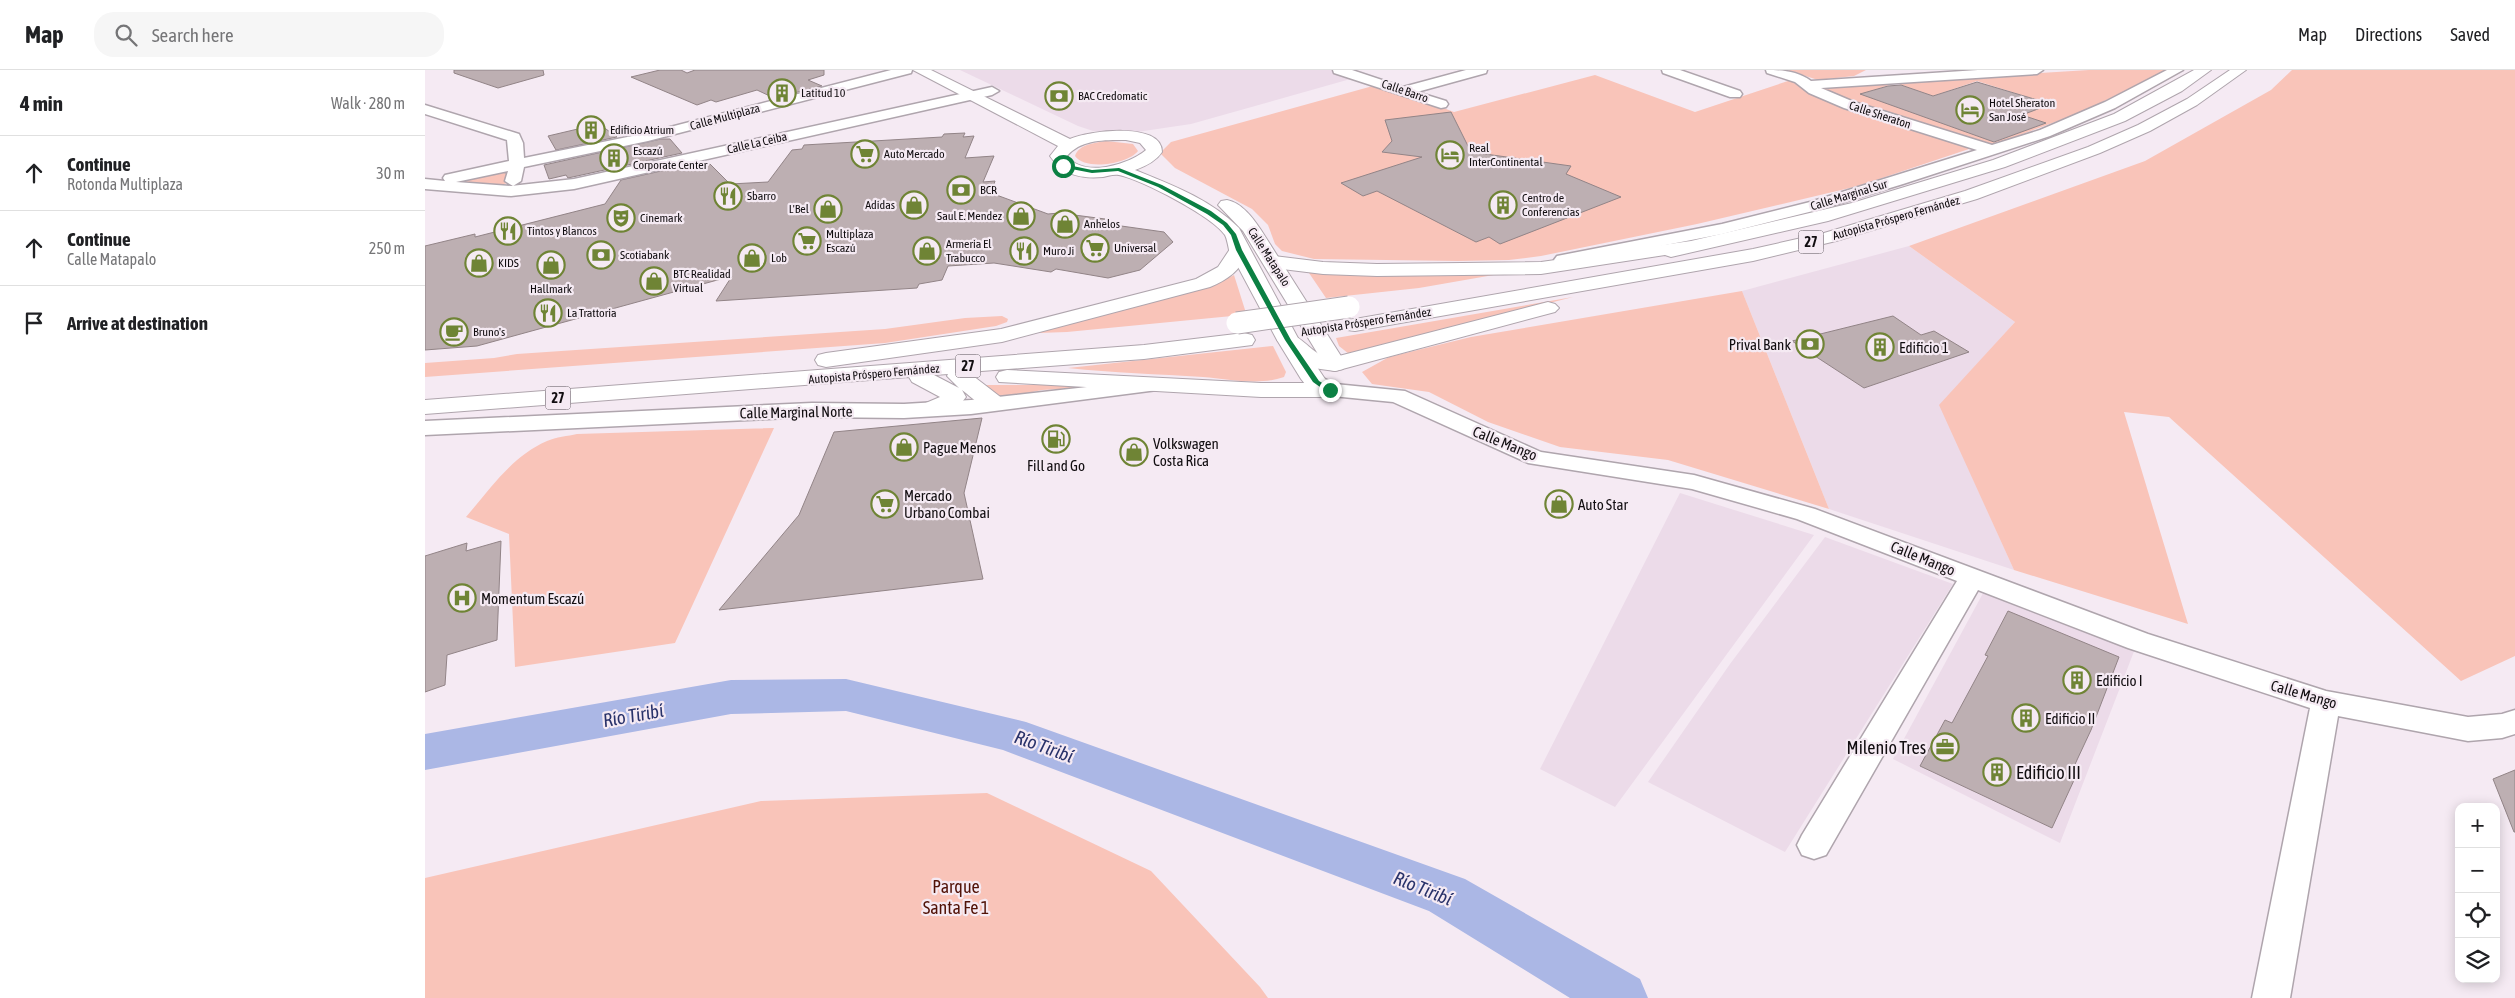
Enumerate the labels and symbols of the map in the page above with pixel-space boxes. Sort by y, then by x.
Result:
street label: Calle Barro [1380,77,1430,106]
building icon: Latitud 10 [767,78,797,108]
bank icon: BAC Credomatic [1044,81,1074,111]
place label: Latitud 10 [801,86,846,100]
place label: BAC Credomatic [1078,89,1148,103]
hotel icon: Hotel Sheraton San José [1955,95,1985,125]
place label: Hotel Sheraton San José [1989,96,2055,124]
street label: Calle Sheraton [1847,98,1913,132]
street label: Calle Multiplaza [688,101,762,133]
building icon: Edificio Atrium [576,115,606,145]
place label: Edificio Atrium [610,123,674,137]
street label: Calle La Ceiba [726,129,788,157]
supermarket icon: Auto Mercado [850,139,880,169]
hotel icon: Real InterContinental [1435,140,1465,170]
place label: Real InterContinental [1469,141,1543,169]
building icon: Escazú Corporate Center [599,143,629,173]
place label: Escazú Corporate Center [633,144,708,172]
place label: Auto Mercado [884,147,945,161]
route start [1052,155,1075,178]
bank icon: BCR [946,175,976,205]
street label: Calle Marginal Sur [1809,177,1890,213]
restaurant icon: Sbarro [713,181,743,211]
place label: BCR [980,183,997,197]
place label: Sbarro [747,189,776,203]
shop icon: Adidas [899,190,929,220]
building icon: Centro de Conferencias [1488,190,1518,220]
place label: Centro de Conferencias [1522,191,1579,219]
street label: Autopista Próspero Fernández [1831,193,1962,243]
shop icon: L'Bel [813,194,843,224]
place label: Adidas [865,198,895,212]
shop icon: Saul E. Mendez [1006,201,1036,231]
place label: L'Bel [789,202,810,216]
theatre icon: Cinemark [606,203,636,233]
place label: Saul E. Mendez [937,209,1003,223]
shop icon: Anhelos [1050,209,1080,239]
place label: Cinemark [640,211,683,225]
restaurant icon: Tintos y Blancos [493,216,523,246]
place label: Anhelos [1084,217,1120,231]
place label: Tintos y Blancos [527,224,597,238]
street label: Calle Matapalo [1245,225,1293,289]
supermarket icon: Multiplaza Escazú [792,226,822,256]
place label: Multiplaza Escazú [826,227,874,255]
road number: 27 [1799,230,1823,253]
supermarket icon: Universal [1080,233,1110,263]
shop icon: Armeria El Trabucco [912,236,942,266]
restaurant icon: Muro Ji [1009,236,1039,266]
place label: Armeria El Trabucco [946,237,992,265]
bank icon: Scotiabank [586,240,616,270]
place label: Universal [1114,241,1157,255]
shop icon: Lob [737,243,767,273]
place label: Muro Ji [1043,244,1074,258]
shop icon: KIDS [464,248,494,278]
place label: Scotiabank [620,248,670,262]
shop icon: Hallmark [536,250,566,280]
place label: Lob [771,251,787,265]
place label: KIDS [498,256,519,270]
shop icon: BTC Realidad Virtual [639,266,669,296]
place label: BTC Realidad Virtual [673,267,731,295]
place label: Hallmark [530,282,573,296]
restaurant icon: La Trattoria [533,298,563,328]
street label: Autopista Próspero Fernández [1300,305,1433,339]
place label: La Trattoria [567,306,617,320]
cafe icon: Bruno's [439,317,469,347]
place label: Bruno's [473,325,505,339]
bank icon: Prival Bank [1795,329,1825,359]
building icon: Edificio 1 [1865,332,1895,362]
place label: Prival Bank [1729,336,1791,353]
place label: Edificio 1 [1899,339,1949,356]
road number: 27 [955,354,981,378]
street label: Autopista Próspero Fernández [808,361,941,387]
route end [1319,379,1342,402]
road number: 27 [545,386,571,409]
street label: Calle Marginal Norte [739,403,853,421]
street label: Calle Mango [1470,422,1540,464]
fuel station icon: Fill and Go [1041,424,1071,454]
shop icon: Pague Menos [889,432,919,462]
place label: Volkswagen Costa Rica [1153,435,1219,469]
shop icon: Volkswagen Costa Rica [1119,437,1149,467]
place label: Pague Menos [923,439,996,456]
place label: Fill and Go [1027,457,1085,474]
place label: Mercado Urbano Combai [904,487,990,521]
supermarket icon: Mercado Urbano Combai [870,489,900,519]
shop icon: Auto Star [1544,489,1574,519]
place label: Auto Star [1578,496,1628,513]
street label: Calle Mango [1888,537,1958,579]
hospital icon: Momentum Escazú [447,583,477,613]
place label: Momentum Escazú [481,590,584,607]
building icon: Edificio I [2062,665,2092,695]
place label: Edificio I [2096,672,2142,689]
street label: Calle Mango [2269,676,2339,712]
water label: Río Tiribí [601,699,666,731]
building icon: Edificio II [2011,703,2041,733]
place label: Edificio II [2045,710,2095,727]
water label: Río Tiribí [1012,725,1077,767]
office icon: Milenio Tres [1930,732,1960,762]
place label: Milenio Tres [1847,737,1926,758]
building icon: Edificio III [1982,757,2012,787]
place label: Edificio III [2016,762,2081,783]
water label: Río Tiribí [1391,866,1456,910]
park label: Parque Santa Fe 1 [923,876,989,918]

